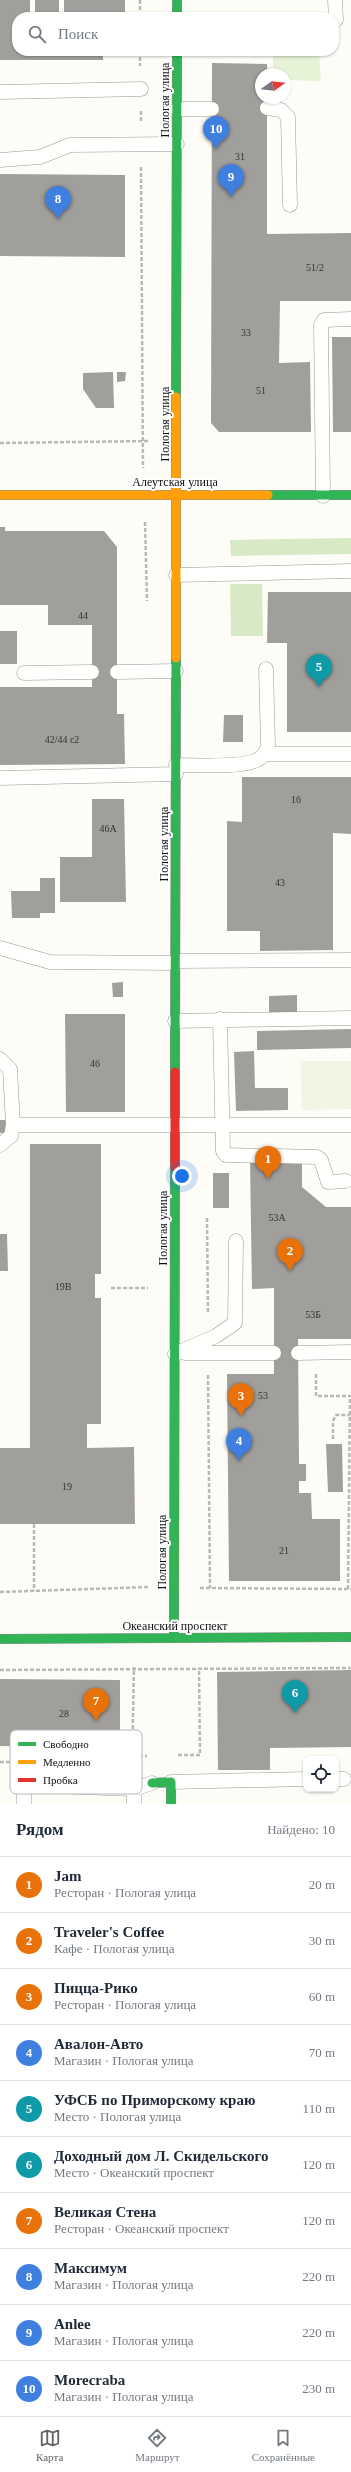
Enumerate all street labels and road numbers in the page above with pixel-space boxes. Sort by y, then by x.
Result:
street label: Пологая улица [158,62,172,137]
street label: Пологая улица [158,386,172,461]
street label: Алеутская улица [132,475,218,489]
street label: Пологая улица [157,806,171,881]
street label: Пологая улица [156,1190,170,1265]
street label: Пологая улица [155,1514,169,1589]
street label: Океанский проспект [122,1619,228,1633]

